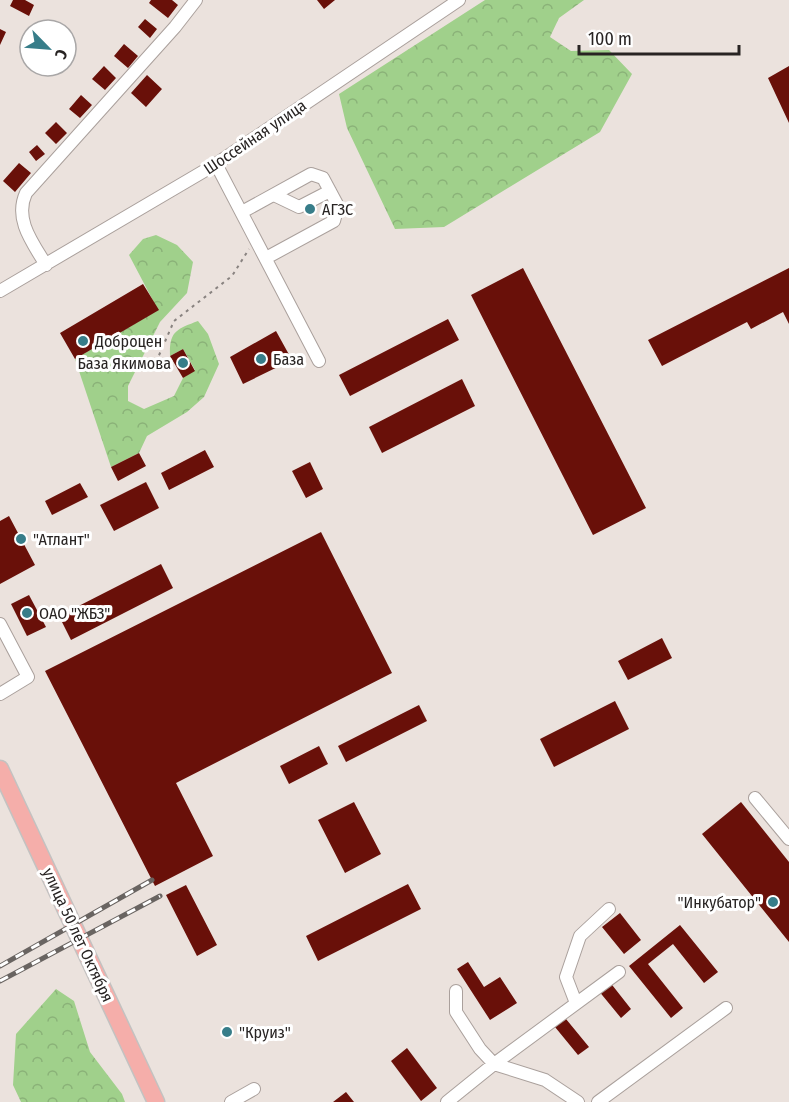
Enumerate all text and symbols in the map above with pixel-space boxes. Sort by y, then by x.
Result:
north arrow [18,18,78,78]
scale bar [579,18,740,56]
text: 100 m [588,28,632,50]
text: С [51,46,72,62]
street label: Шоссейная улица [200,96,310,178]
place label: АГЗС [322,200,353,219]
marker: АГЗС [303,202,317,216]
place label: Доброцен [94,332,162,351]
marker: Доброцен [76,334,90,348]
place label: База [273,350,304,369]
marker: База [254,352,268,366]
place label: База Якимова [77,354,171,373]
marker: База Якимова [176,356,190,370]
place label: "Атлант" [33,530,90,549]
marker: "Атлант" [14,532,28,546]
place label: ОАО "ЖБЗ" [39,604,110,623]
marker: ОАО "ЖБЗ" [20,606,34,620]
street label: улица 50 лет Октября [39,865,117,1005]
place label: "Инкубатор" [677,893,761,912]
marker: "Инкубатор" [766,895,780,909]
place label: "Круиз" [239,1023,291,1042]
marker: "Круиз" [220,1025,234,1039]

